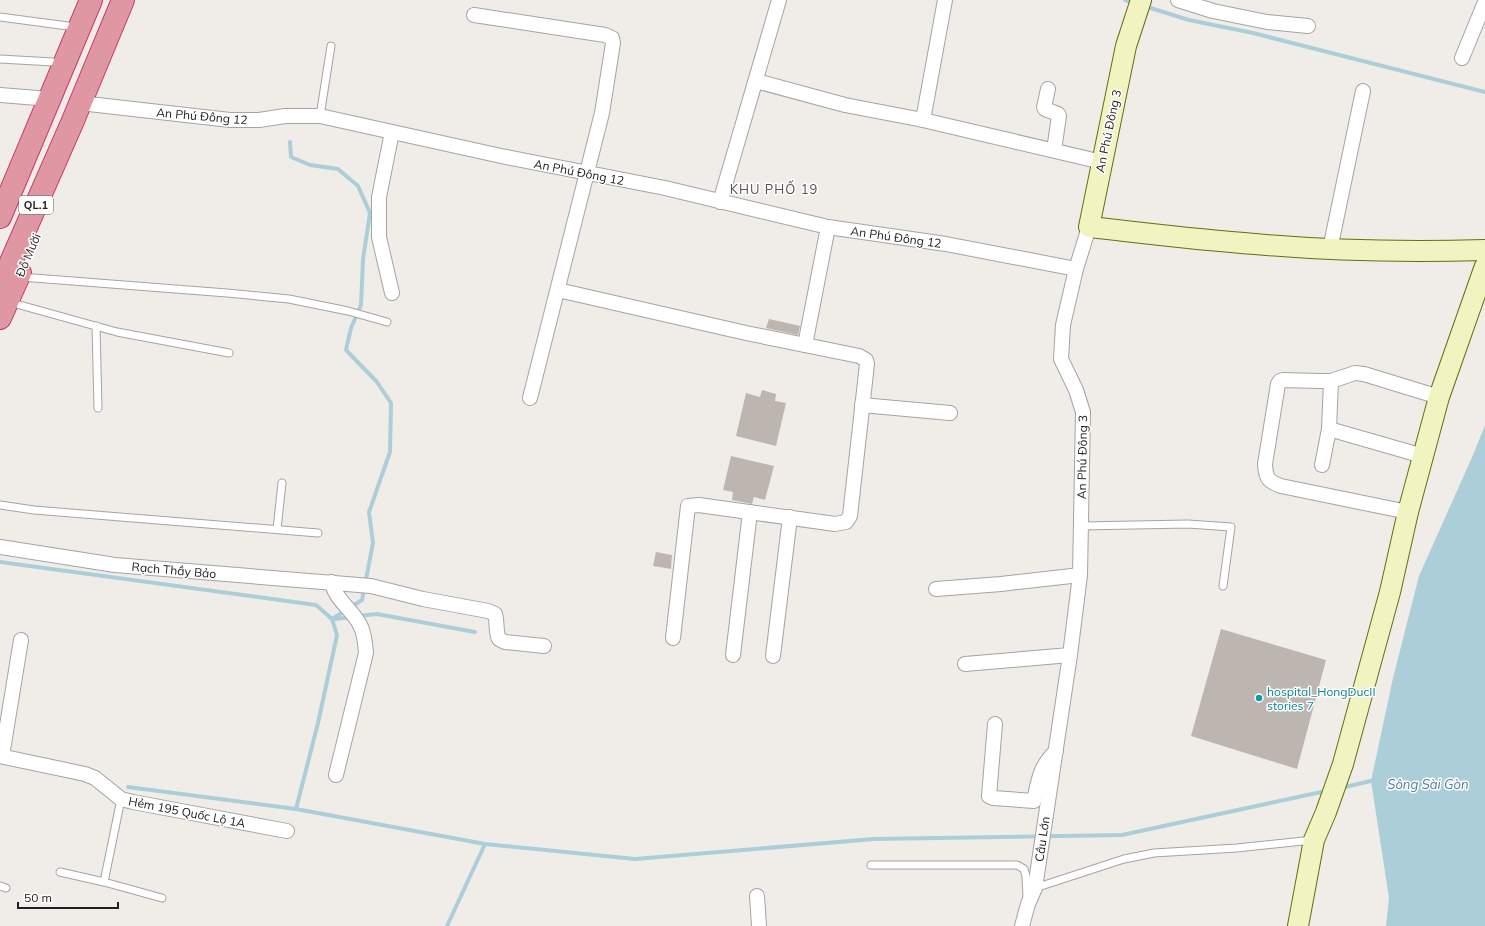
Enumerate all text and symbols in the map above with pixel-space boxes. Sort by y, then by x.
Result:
street label: An Phú Đông 3 [1092,88,1124,174]
street label: An Phú Đông 12 [156,105,248,127]
street label: An Phú Đông 12 [533,156,625,188]
district label: KHU PHỐ 19 [730,180,818,197]
road number: QL.1 [19,196,53,214]
street label: An Phú Đông 12 [850,223,942,251]
street label: Đỗ Mười [12,231,44,279]
street label: An Phú Đông 3 [1074,415,1090,499]
street label: Rạch Thầy Bảo [131,559,217,581]
place label: hospital_HongDucII stories 7 [1267,684,1376,713]
marker: hospital_HongDucII stories 7 [1254,693,1264,703]
water label: Sông Sài Gòn [1387,776,1469,792]
street label: Hẻm 195 Quốc Lộ 1A [127,793,247,831]
street label: Cầu Lớn [1031,815,1053,863]
scale bar [18,884,118,910]
text: 50 m [24,890,52,905]

